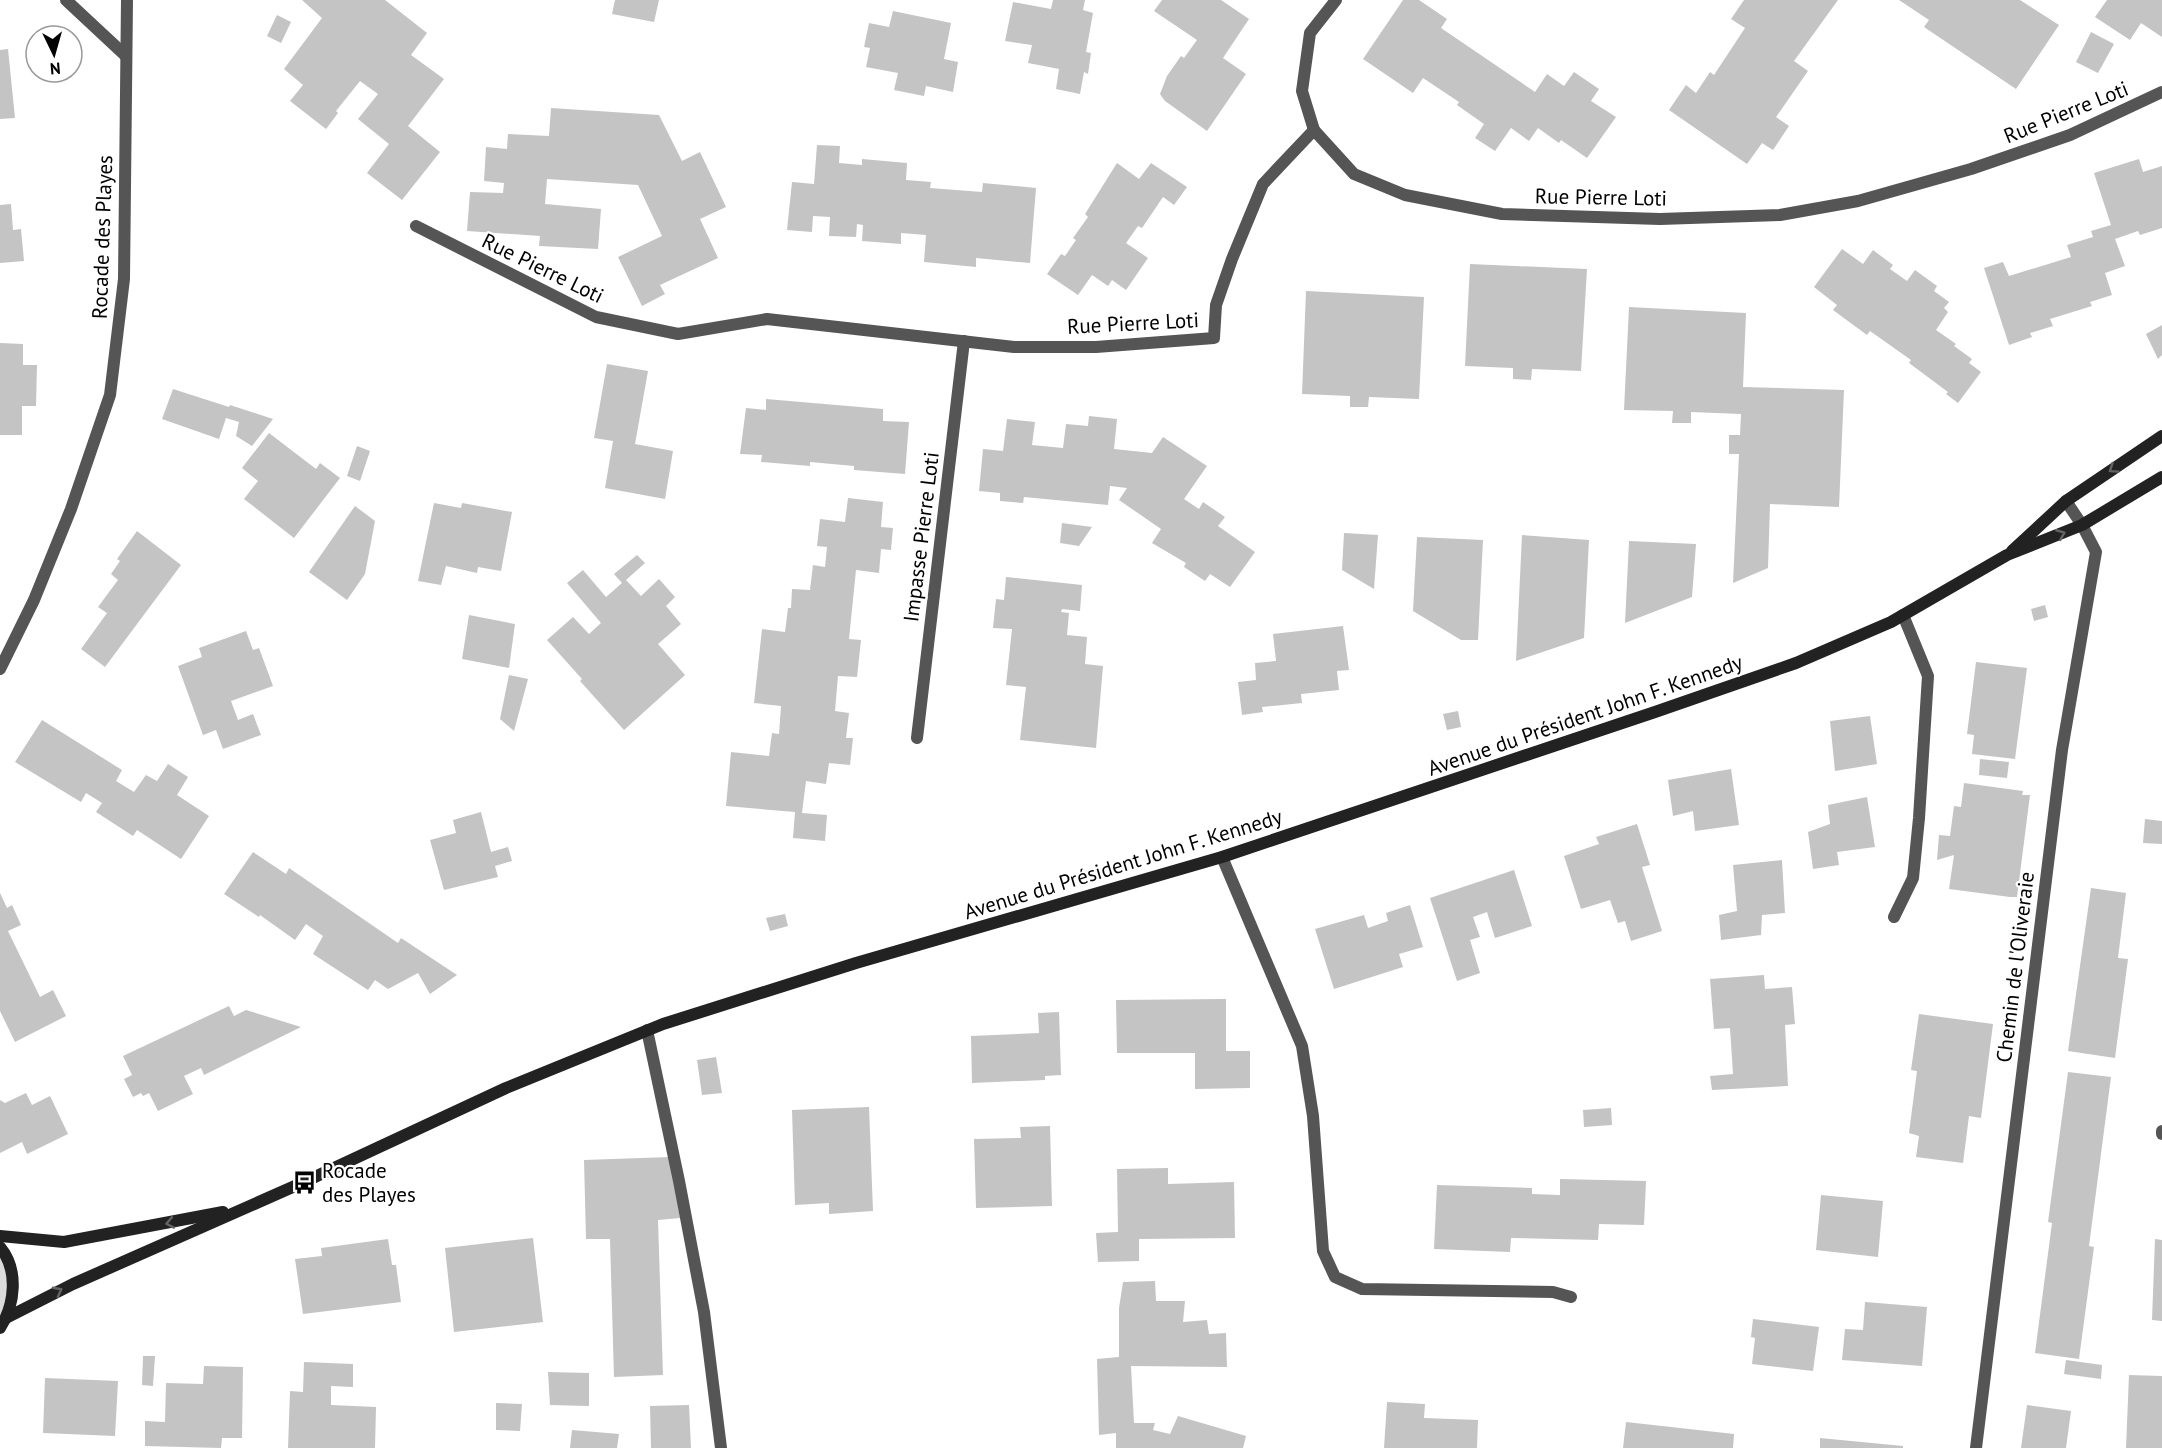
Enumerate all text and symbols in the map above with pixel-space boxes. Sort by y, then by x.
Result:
north arrow [24,24,84,84]
text: N [49,59,61,79]
street label: Rue Pierre Loti [2000,75,2132,149]
street label: Rocade des Playes [86,155,118,319]
street label: Rue Pierre Loti [1535,182,1667,212]
street label: Rue Pierre Loti [478,227,608,309]
street label: Rue Pierre Loti [1066,306,1200,340]
street label: Impasse Pierre Loti [897,450,945,624]
one-way arrow [2109,462,2120,473]
one-way arrow [2055,529,2066,541]
street label: Avenue du Président John F. Kennedy [1424,648,1746,782]
street label: Avenue du Président John F. Kennedy [961,803,1286,925]
street label: Chemin de l'Oliveraie [1990,870,2040,1064]
place label: Rocade des Playes [322,1157,416,1208]
bus stop icon: Rocade des Playes [291,1169,317,1195]
one-way arrow [165,1216,175,1229]
one-way arrow [52,1287,62,1298]

